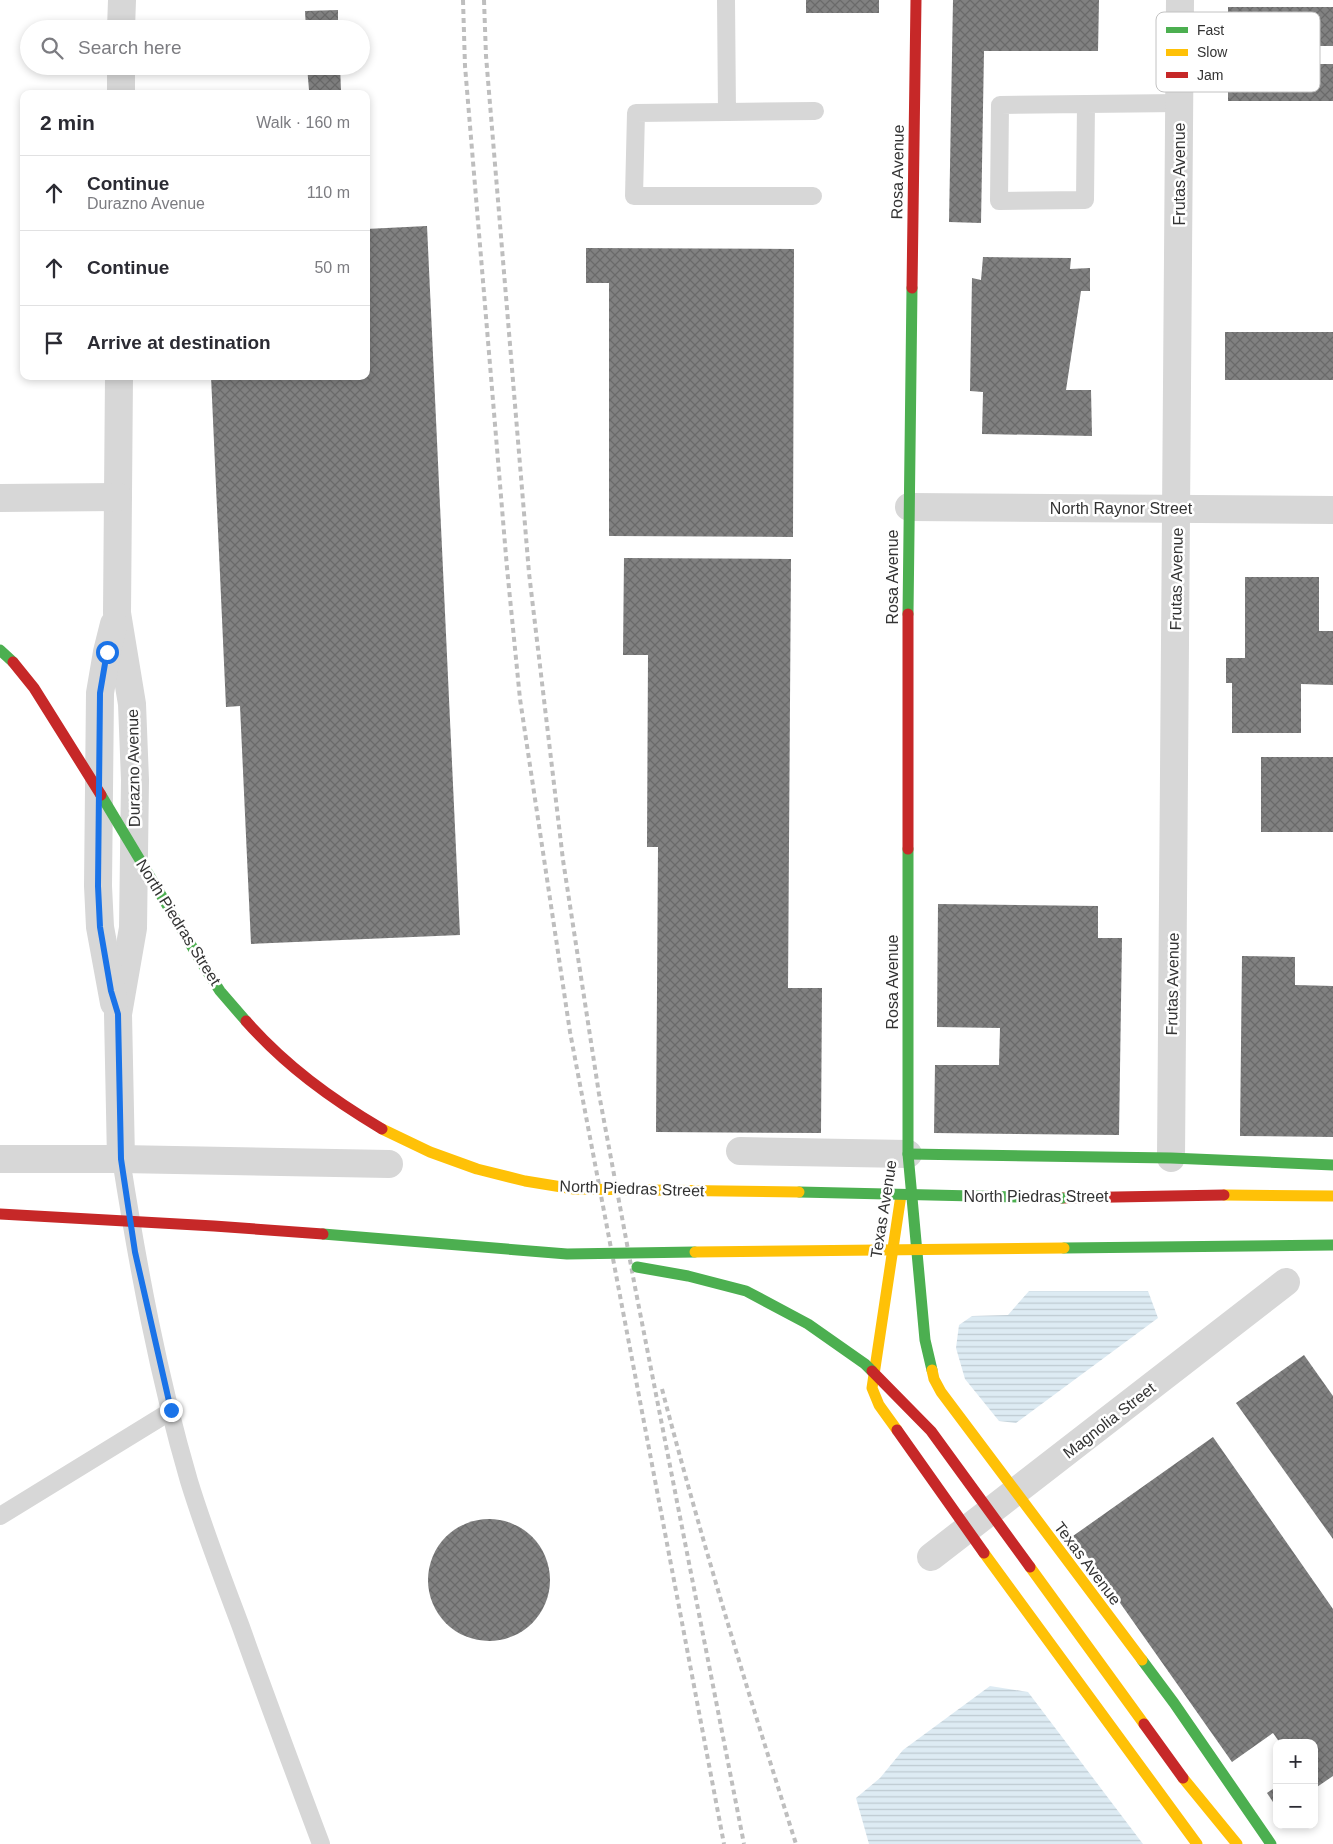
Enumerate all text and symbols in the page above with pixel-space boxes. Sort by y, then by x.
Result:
legend [1156,12,1320,92]
search box [20,20,370,75]
text: Fast [1197,22,1224,38]
icon: search [38,34,66,62]
text: Search here [78,37,182,58]
text: Slow [1197,44,1228,60]
text: Jam [1197,67,1223,83]
text: 2 min [40,111,95,134]
text: Walk · 160 m [256,114,350,131]
street label: Frutas Avenue [1171,122,1188,225]
street label: Rosa Avenue [888,124,907,220]
text: Continue [87,173,169,194]
icon: ahead [40,179,68,207]
text: 110 m [307,184,350,201]
text: Durazno Avenue [87,195,205,212]
icon: ahead [40,254,68,282]
text: Continue [87,257,169,278]
text: 50 m [314,259,350,276]
icon: arrive [40,329,68,357]
text: Arrive at destination [87,332,271,353]
street label: North Raynor Street [1050,500,1193,517]
street label: Frutas Avenue [1167,527,1186,631]
street label: Rosa Avenue [884,529,901,624]
route start [96,641,119,664]
street label: Durazno Avenue [124,709,143,827]
street label: North Piedras Street [133,856,224,989]
street label: Frutas Avenue [1163,932,1182,1036]
street label: Rosa Avenue [884,934,901,1029]
street label: Texas Avenue [867,1159,900,1259]
street label: North Piedras Street [559,1177,705,1200]
street label: North Piedras Street [964,1188,1109,1205]
street label: Magnolia Street [1060,1379,1159,1462]
route end [160,1399,183,1422]
street label: Texas Avenue [1051,1519,1124,1608]
map controls [1273,1739,1318,1829]
button: + [1273,1739,1318,1784]
button: − [1273,1784,1318,1829]

